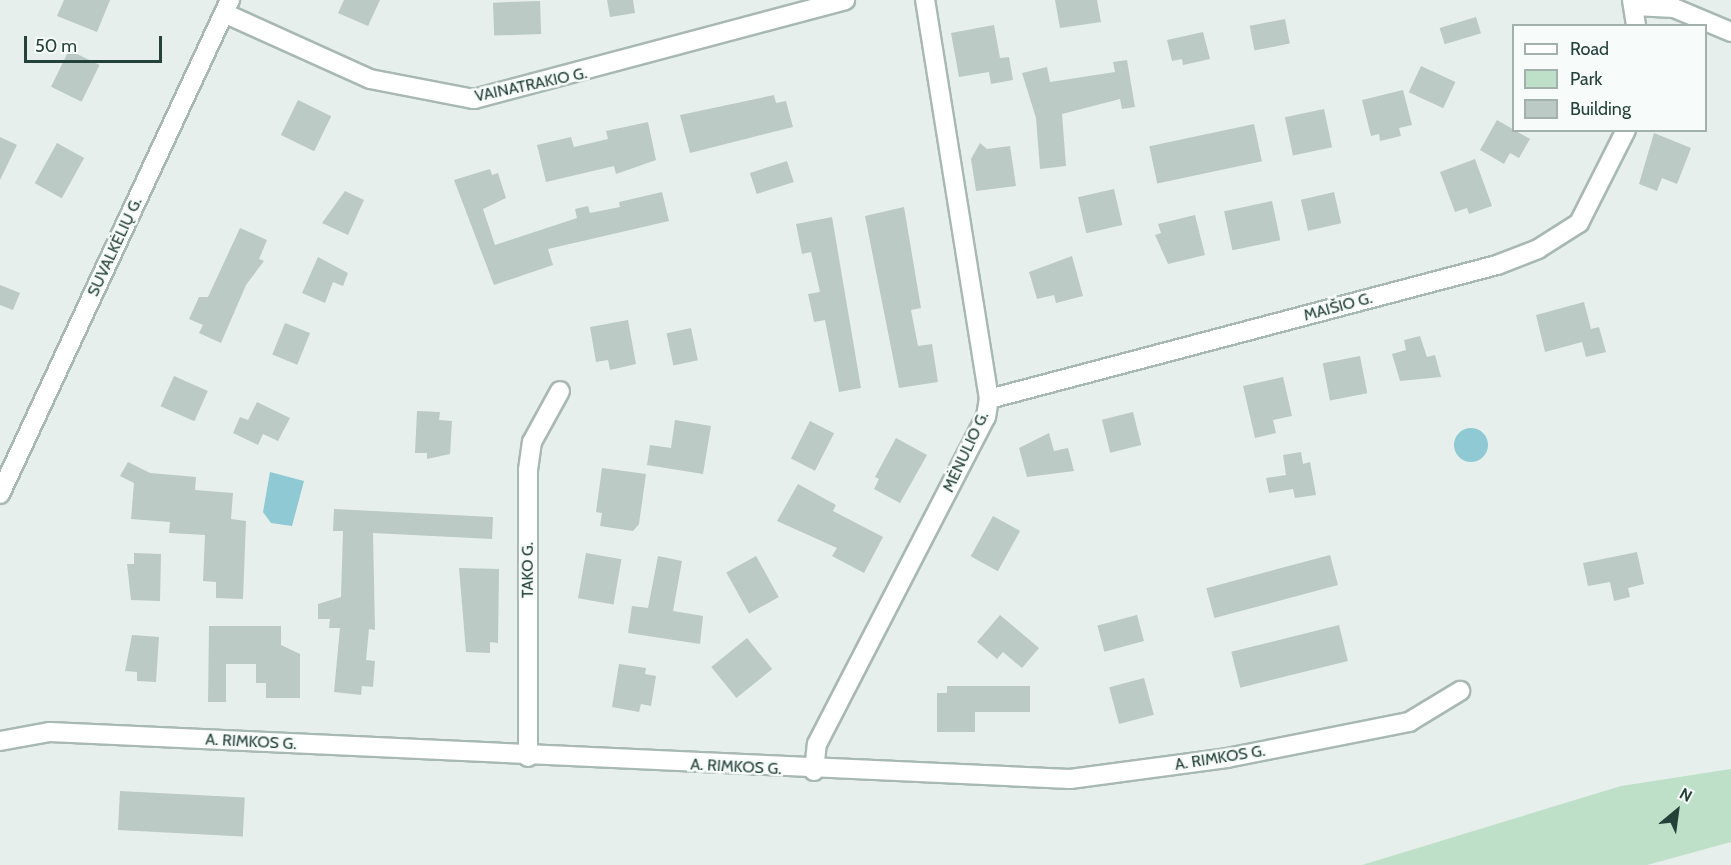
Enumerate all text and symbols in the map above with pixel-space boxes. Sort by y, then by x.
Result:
scale bar [27,24,165,62]
legend [1512,24,1707,132]
text: 50 m [35,35,77,57]
text: Road [1570,38,1609,60]
street label: VAINATRAKIO G. [473,64,589,106]
text: Park [1570,68,1602,90]
text: Building [1570,98,1631,120]
street label: SUVALKĖLIŲ G. [84,194,146,300]
street label: MAIŠIO G. [1302,289,1374,325]
street label: MĖNULIO G. [939,409,993,495]
street label: TAKO G. [518,542,538,598]
street label: A. RIMKOS G. [205,730,297,754]
street label: A. RIMKOS G. [1173,741,1267,775]
street label: A. RIMKOS G. [690,755,782,779]
north arrow [1647,781,1707,841]
text: N [1676,784,1696,806]

